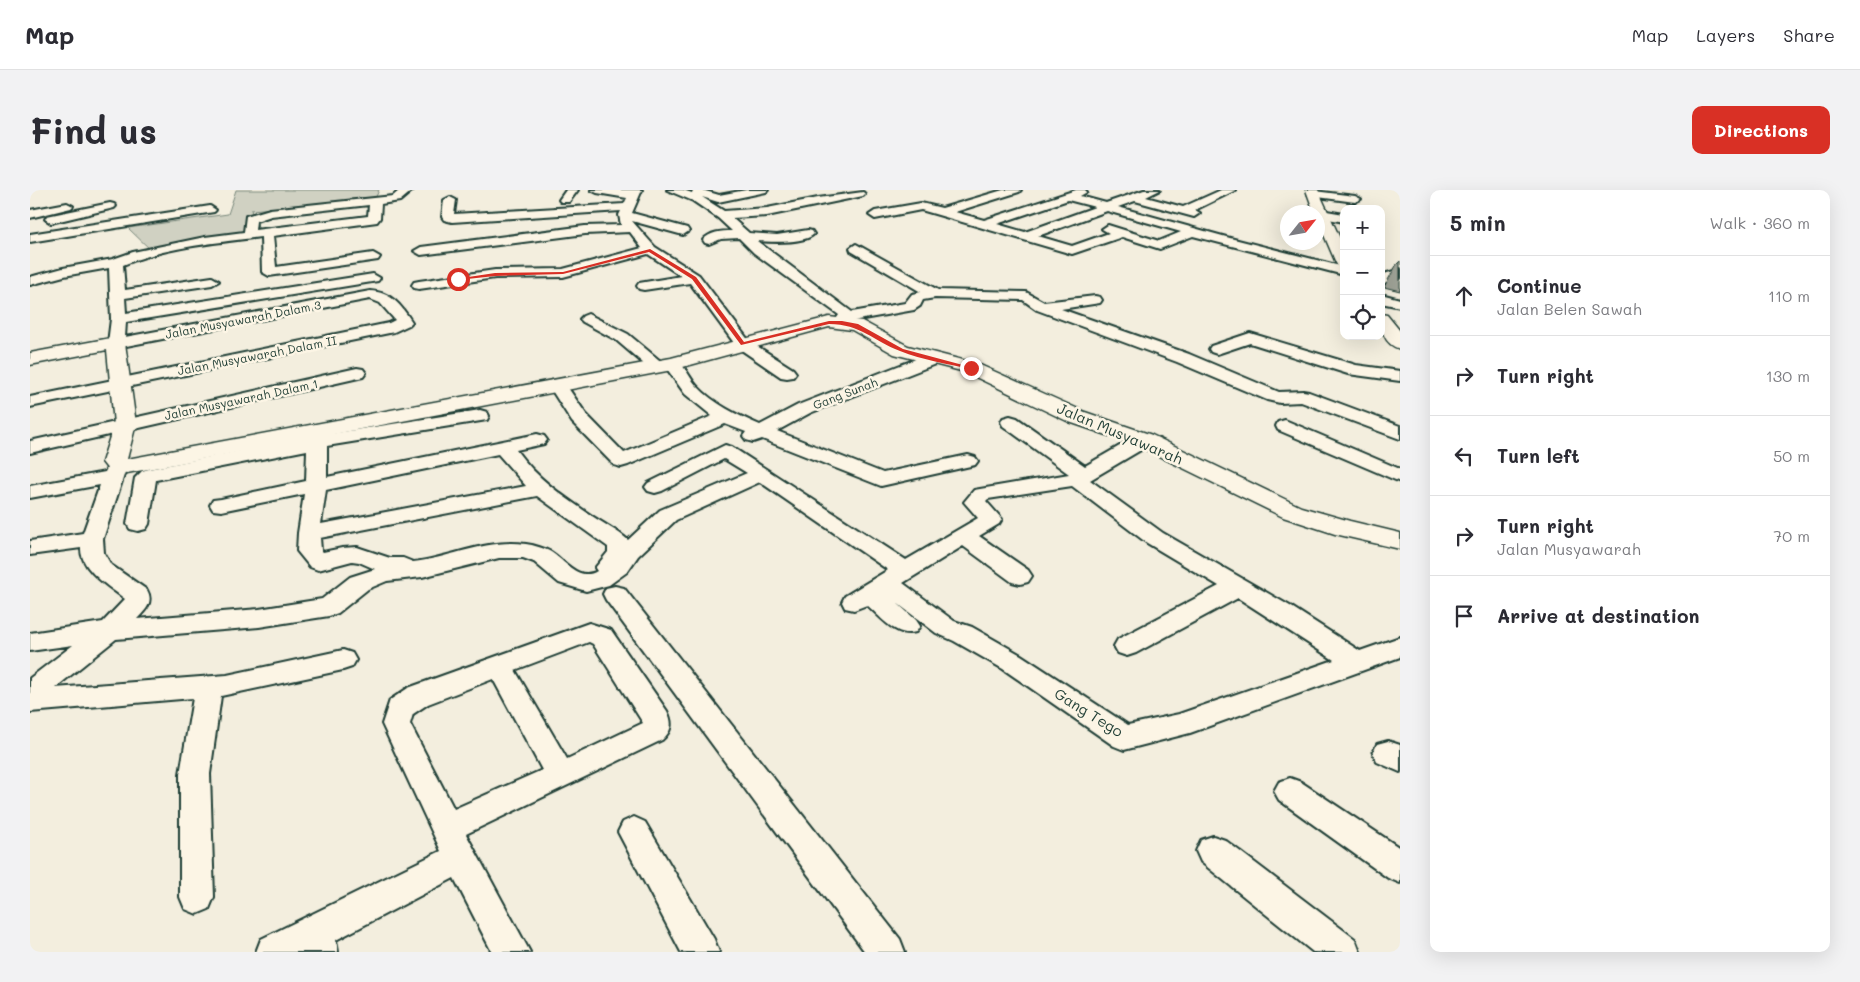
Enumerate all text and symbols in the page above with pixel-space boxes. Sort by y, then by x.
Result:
text: Map [25,19,74,50]
text: Map [1632,23,1668,47]
text: Layers [1696,23,1755,47]
text: Share [1783,23,1835,47]
button: Directions [1692,106,1830,154]
text: Find us [30,107,157,153]
north arrow [1280,205,1325,250]
map controls [1340,205,1385,340]
button: + [1340,205,1385,250]
text: 5 min [1450,209,1506,236]
text: Walk · 360 m [1709,212,1810,233]
button: − [1340,250,1385,295]
route start [447,268,470,291]
text: Continue [1497,273,1582,298]
icon: ahead [1450,282,1478,310]
text: 110 m [1768,285,1810,306]
button: locate [1340,295,1385,340]
street label: Jalan Musyawarah Dalam 3 [164,296,322,342]
text: Jalan Belen Sawah [1497,298,1642,319]
street label: Jalan Musyawarah Dalam II [176,332,338,378]
route end [960,357,983,380]
icon: right [1450,362,1478,390]
text: Turn right [1497,363,1594,388]
text: 130 m [1766,365,1810,386]
street label: Gang Sunah [810,373,880,413]
street label: Jalan Musyawarah Dalam 1 [163,375,319,423]
street label: Jalan Musyawarah [1054,397,1186,469]
icon: left [1450,442,1478,470]
text: Turn left [1497,443,1580,468]
text: 50 m [1773,445,1810,466]
text: Turn right [1497,513,1594,538]
icon: right [1450,522,1478,550]
text: 70 m [1773,525,1810,546]
text: Jalan Musyawarah [1497,538,1641,559]
icon: arrive [1450,602,1478,630]
text: Arrive at destination [1497,603,1700,628]
street label: Gang Tego [1051,683,1127,741]

